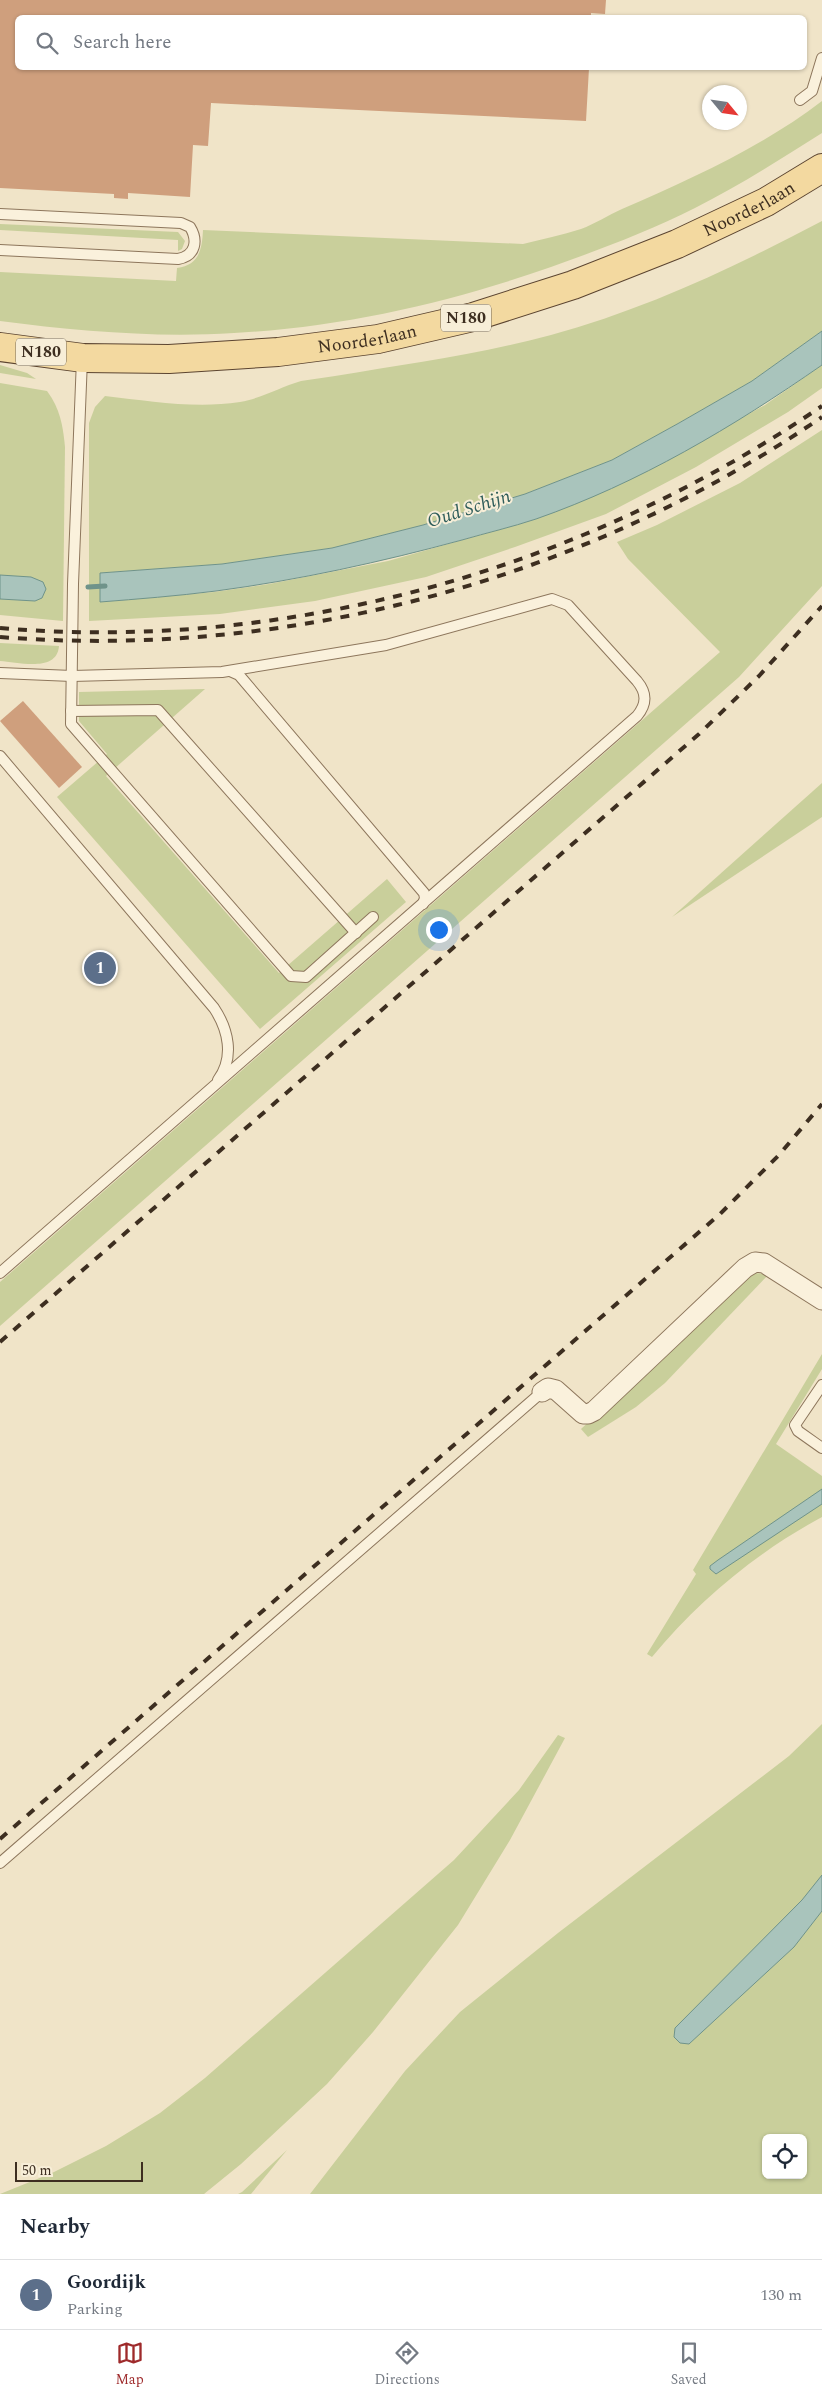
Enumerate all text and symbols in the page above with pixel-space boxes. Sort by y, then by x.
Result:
search box [15,15,807,70]
text: Search here [73,28,172,57]
icon: search [33,29,61,57]
north arrow [702,85,747,130]
street label: Noorderlaan [698,174,800,244]
road number: N180 [441,304,491,332]
street label: Noorderlaan [316,317,419,360]
road number: N180 [16,338,66,366]
water label: Oud Schijn [423,482,515,536]
your location [426,917,452,943]
pin: 1 [84,949,116,987]
map controls [762,2134,807,2179]
button: locate [762,2134,807,2179]
scale bar [15,2159,142,2182]
text: 50 m [22,2160,52,2181]
text: Nearby [20,2211,90,2243]
text: Goordijk [67,2268,146,2297]
text: 1 [32,2283,40,2307]
text: 130 m [760,2283,802,2307]
text: Parking [67,2297,123,2321]
tab: Map [115,2339,144,2390]
tab: Directions [374,2339,440,2390]
tab: Saved [671,2339,707,2390]

